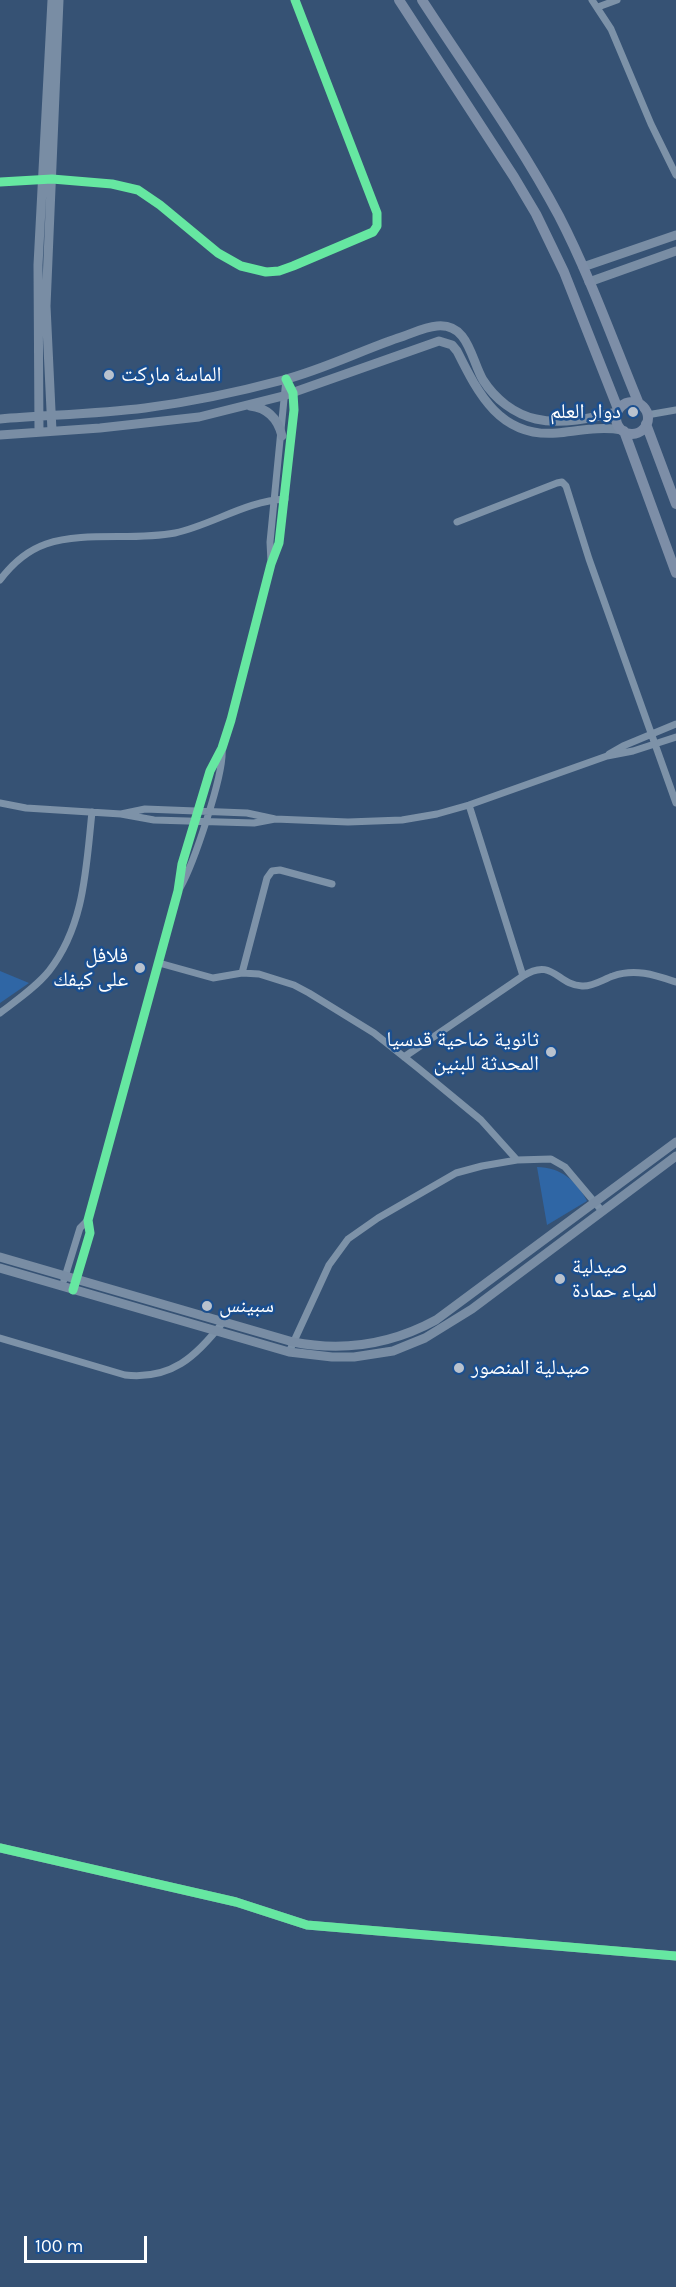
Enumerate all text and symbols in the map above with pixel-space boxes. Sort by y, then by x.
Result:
place label: الماسة ماركت [121,362,222,388]
marker: الماسة ماركت [102,368,116,382]
place label: دوار العلم [550,399,621,425]
marker: دوار العلم [626,405,640,419]
place label: فلافل على كيفك [53,943,128,993]
marker: فلافل على كيفك [133,961,147,975]
place label: ثانوية ضاحية قدسيا المحدثة للبنين [387,1027,539,1077]
marker: ثانوية ضاحية قدسيا المحدثة للبنين [544,1045,558,1059]
place label: صيدلية لمياء حمادة [572,1254,657,1304]
marker: صيدلية لمياء حمادة [553,1272,567,1286]
place label: سبينس [219,1293,274,1319]
marker: سبينس [200,1299,214,1313]
place label: صيدلية المنصور [471,1355,590,1381]
marker: صيدلية المنصور [452,1361,466,1375]
scale bar [27,2224,150,2262]
text: 100 m [35,2235,83,2257]

